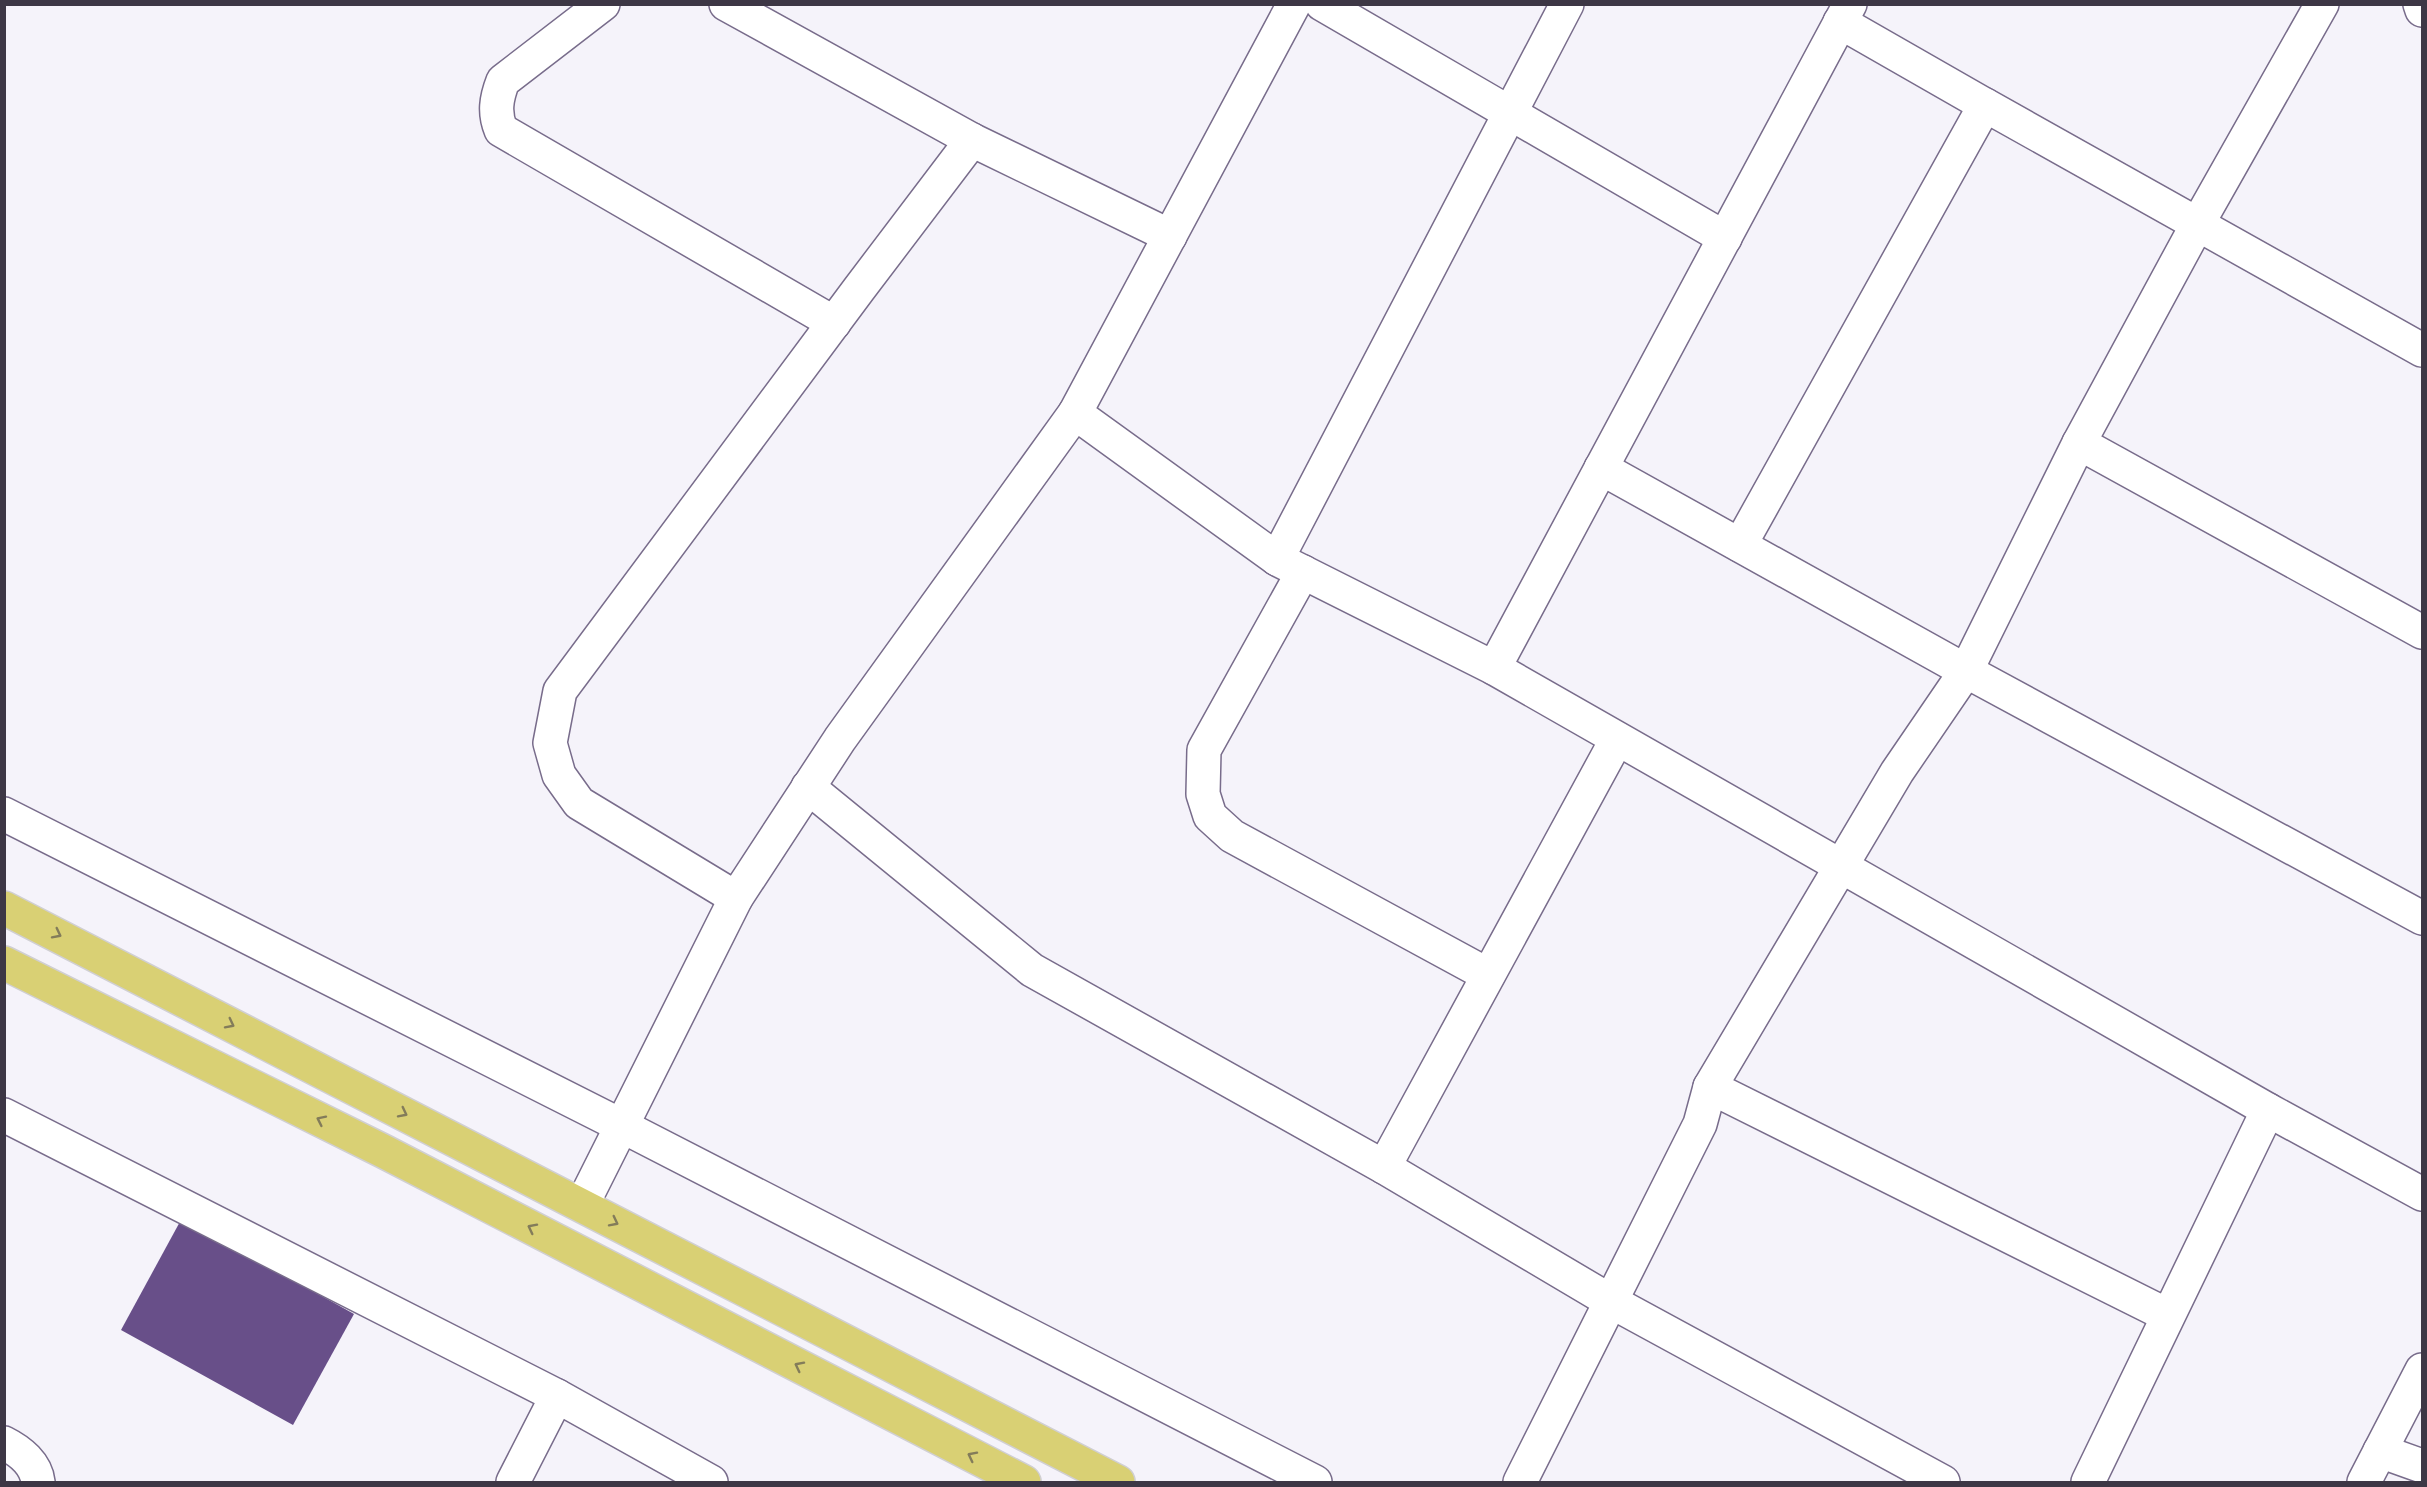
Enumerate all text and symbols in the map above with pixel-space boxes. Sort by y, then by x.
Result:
one-way arrow [50,927,61,939]
one-way arrow [224,1016,235,1028]
one-way arrow [397,1106,408,1117]
one-way arrow [317,1116,328,1128]
one-way arrow [608,1214,619,1226]
one-way arrow [528,1224,539,1235]
one-way arrow [795,1362,805,1373]
one-way arrow [967,1451,978,1463]

